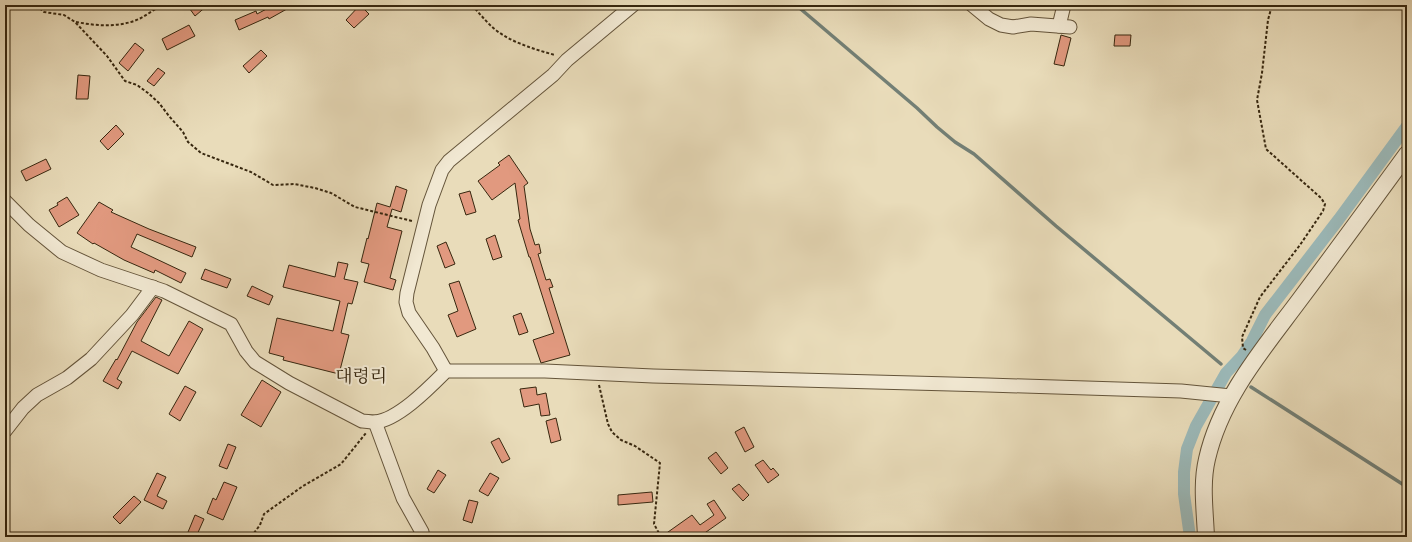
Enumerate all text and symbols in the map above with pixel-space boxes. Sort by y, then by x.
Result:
district label: 대령리 [335,366,387,388]

